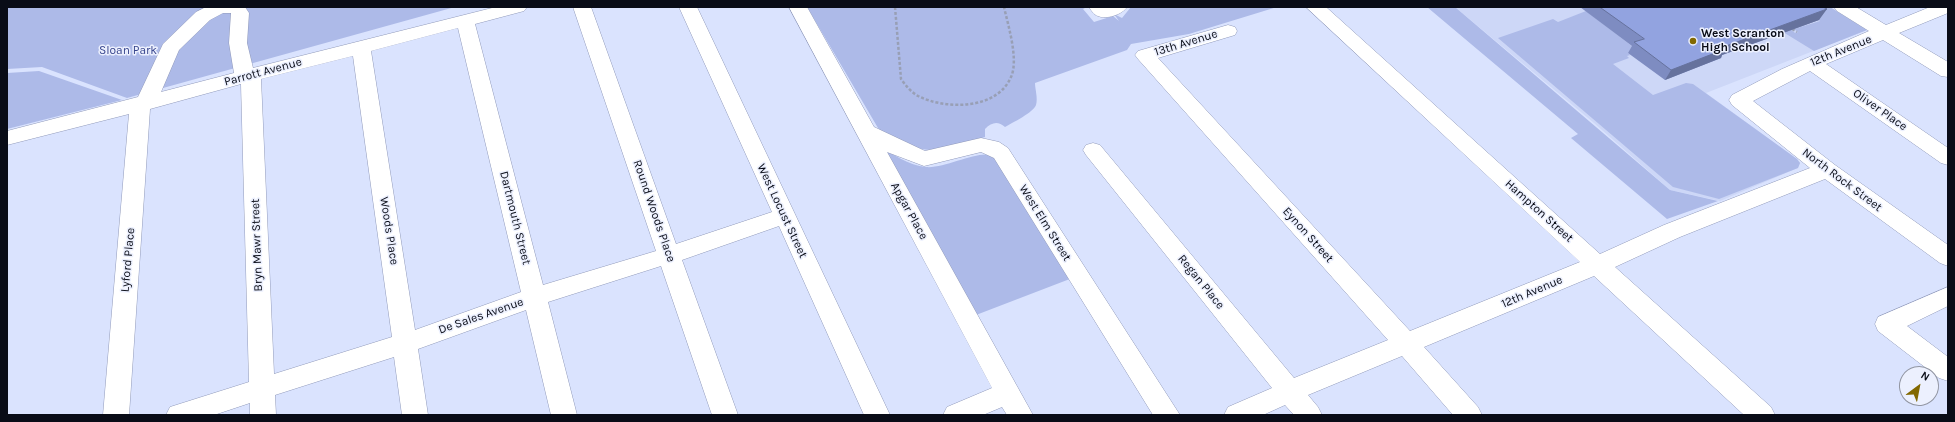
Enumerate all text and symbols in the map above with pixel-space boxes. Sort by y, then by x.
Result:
street label: 13th Avenue [1153,27,1219,59]
place label: West Scranton High School [1701,27,1785,55]
street label: 12th Avenue [1808,32,1874,70]
marker: West Scranton High School [1688,36,1698,46]
park label: Sloan Park [99,44,157,58]
street label: Parrott Avenue [223,55,303,89]
street label: Oliver Place [1850,86,1910,134]
street label: North Rock Street [1799,145,1885,215]
street label: Round Woods Place [630,158,678,264]
street label: West Locust Street [754,162,810,260]
street label: Dartmouth Street [496,170,534,266]
street label: Hampton Street [1502,177,1576,245]
street label: Apgar Place [887,180,931,242]
street label: West Elm Street [1016,182,1074,264]
street label: Woods Place [377,196,401,266]
street label: Bryn Mawr Street [248,198,266,292]
street label: Eynon Street [1280,204,1336,266]
street label: Lyford Place [118,227,138,293]
street label: Regan Place [1175,252,1227,312]
street label: 12th Avenue [1499,273,1565,311]
street label: De Sales Avenue [437,295,525,337]
north arrow [1899,366,1939,406]
text: N [1918,369,1932,384]

